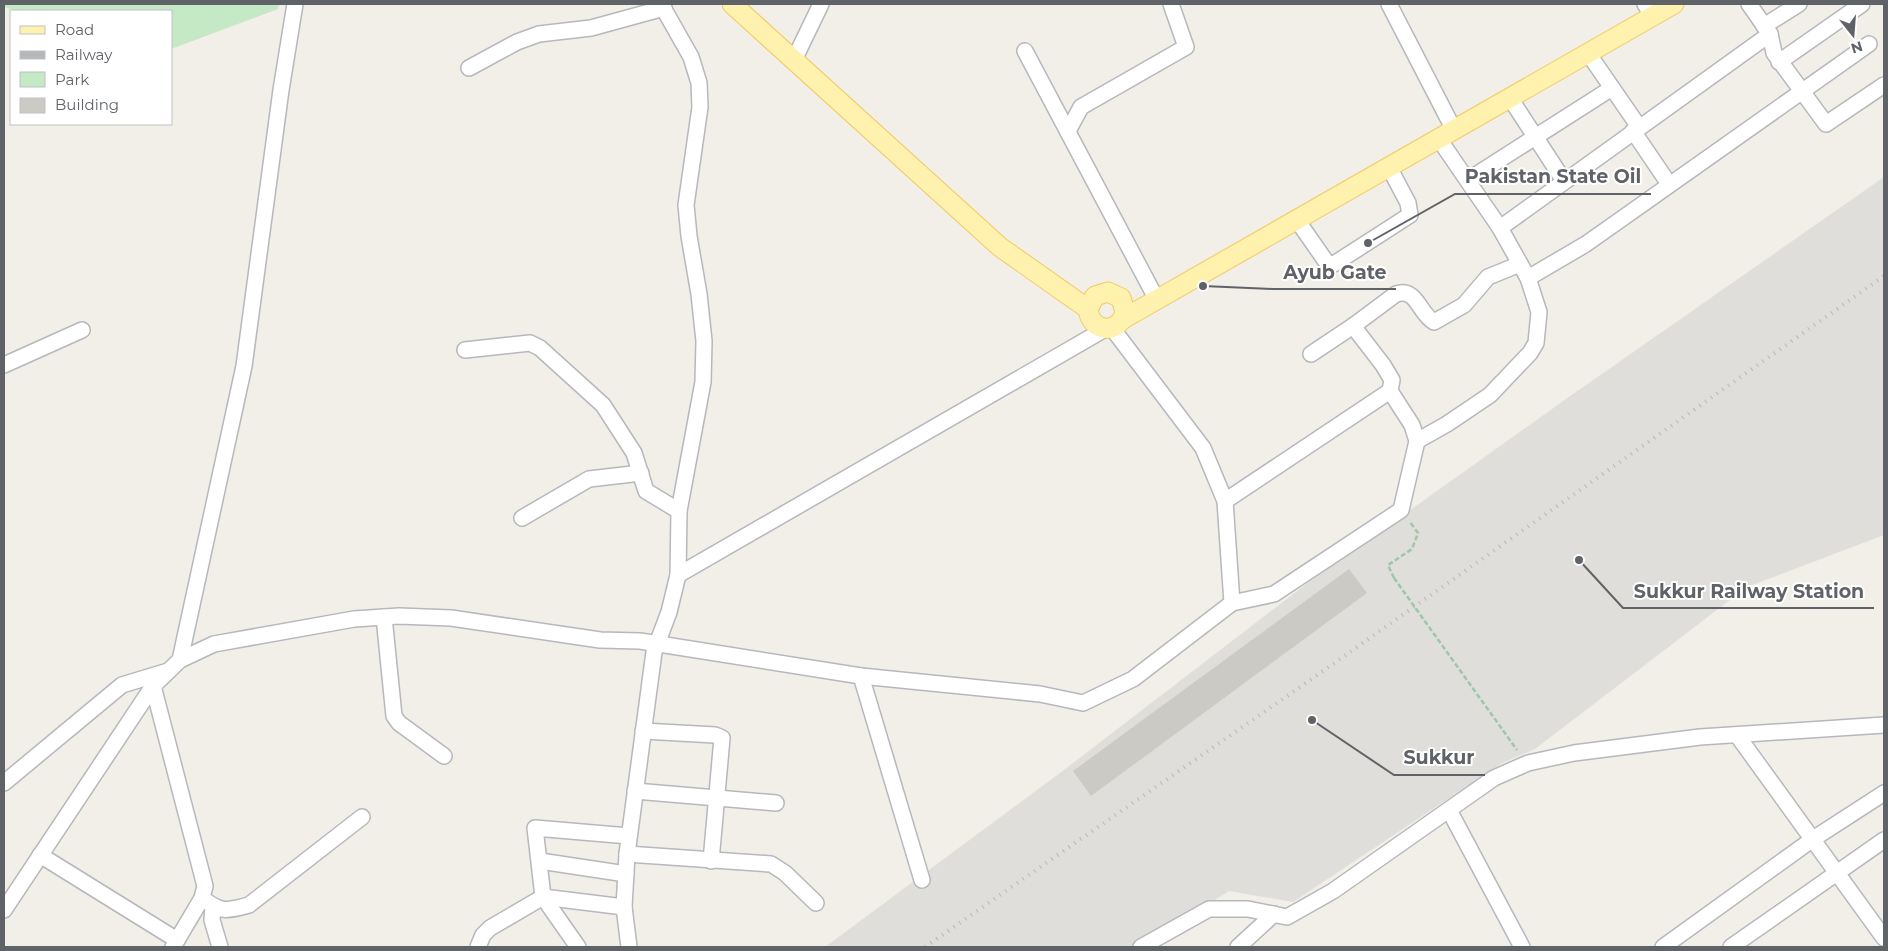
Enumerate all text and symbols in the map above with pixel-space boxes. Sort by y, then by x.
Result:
legend [10,10,172,125]
north arrow [1828,10,1878,60]
text: Road [55,20,94,39]
text: N [1849,37,1865,58]
text: Railway [55,45,113,64]
text: Park [55,70,89,89]
text: Building [55,95,119,114]
callout: Pakistan State Oil [1455,160,1651,194]
text: Pakistan State Oil [1465,165,1641,188]
callout: Ayub Gate [1273,255,1396,289]
text: Ayub Gate [1282,261,1387,284]
callout: Sukkur Railway Station [1623,574,1874,608]
text: Sukkur Railway Station [1634,580,1864,603]
callout: Sukkur [1394,741,1485,775]
text: Sukkur [1403,746,1475,769]

